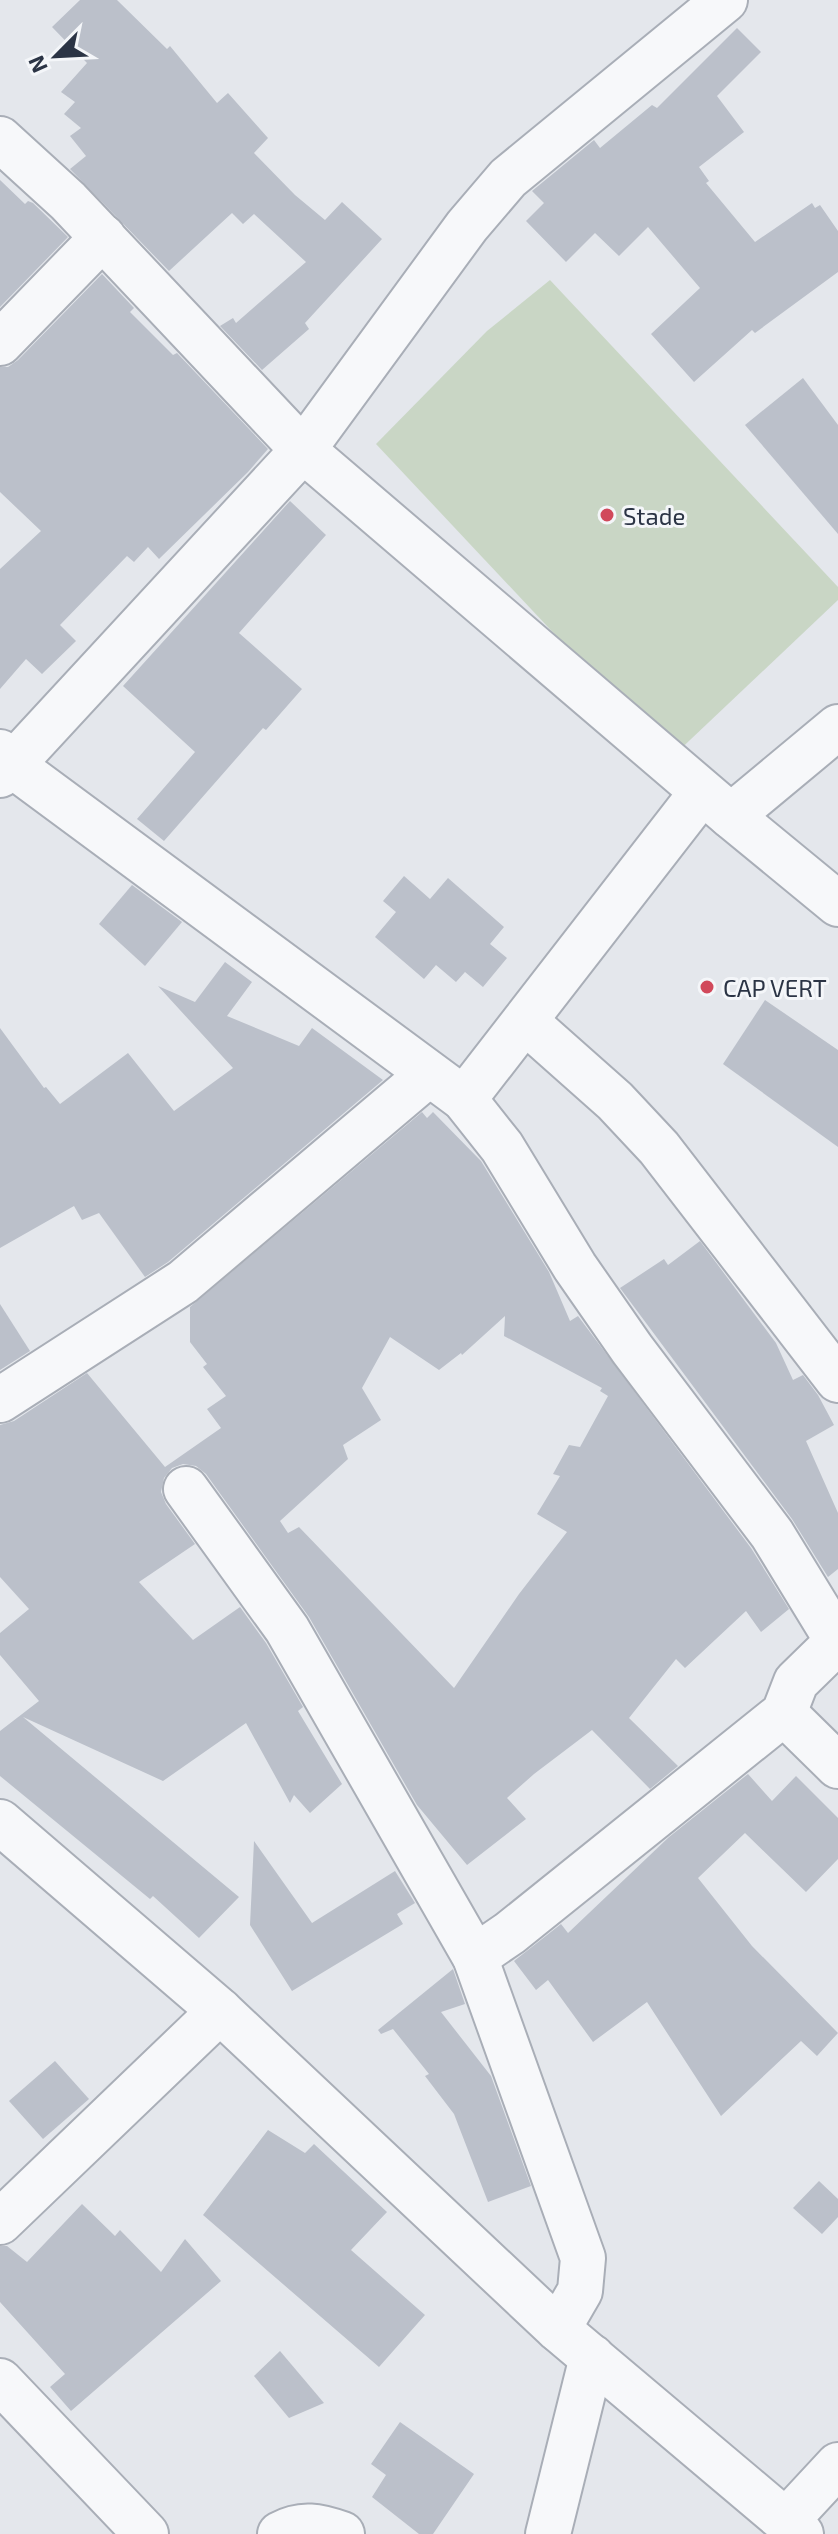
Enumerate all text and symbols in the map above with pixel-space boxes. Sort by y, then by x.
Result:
north arrow [16,16,96,96]
text: N [22,52,52,77]
place label: Stade [623,501,685,530]
marker: Stade [598,506,616,524]
place label: CAP VERT [723,973,827,1002]
marker: CAP VERT [698,978,716,996]

